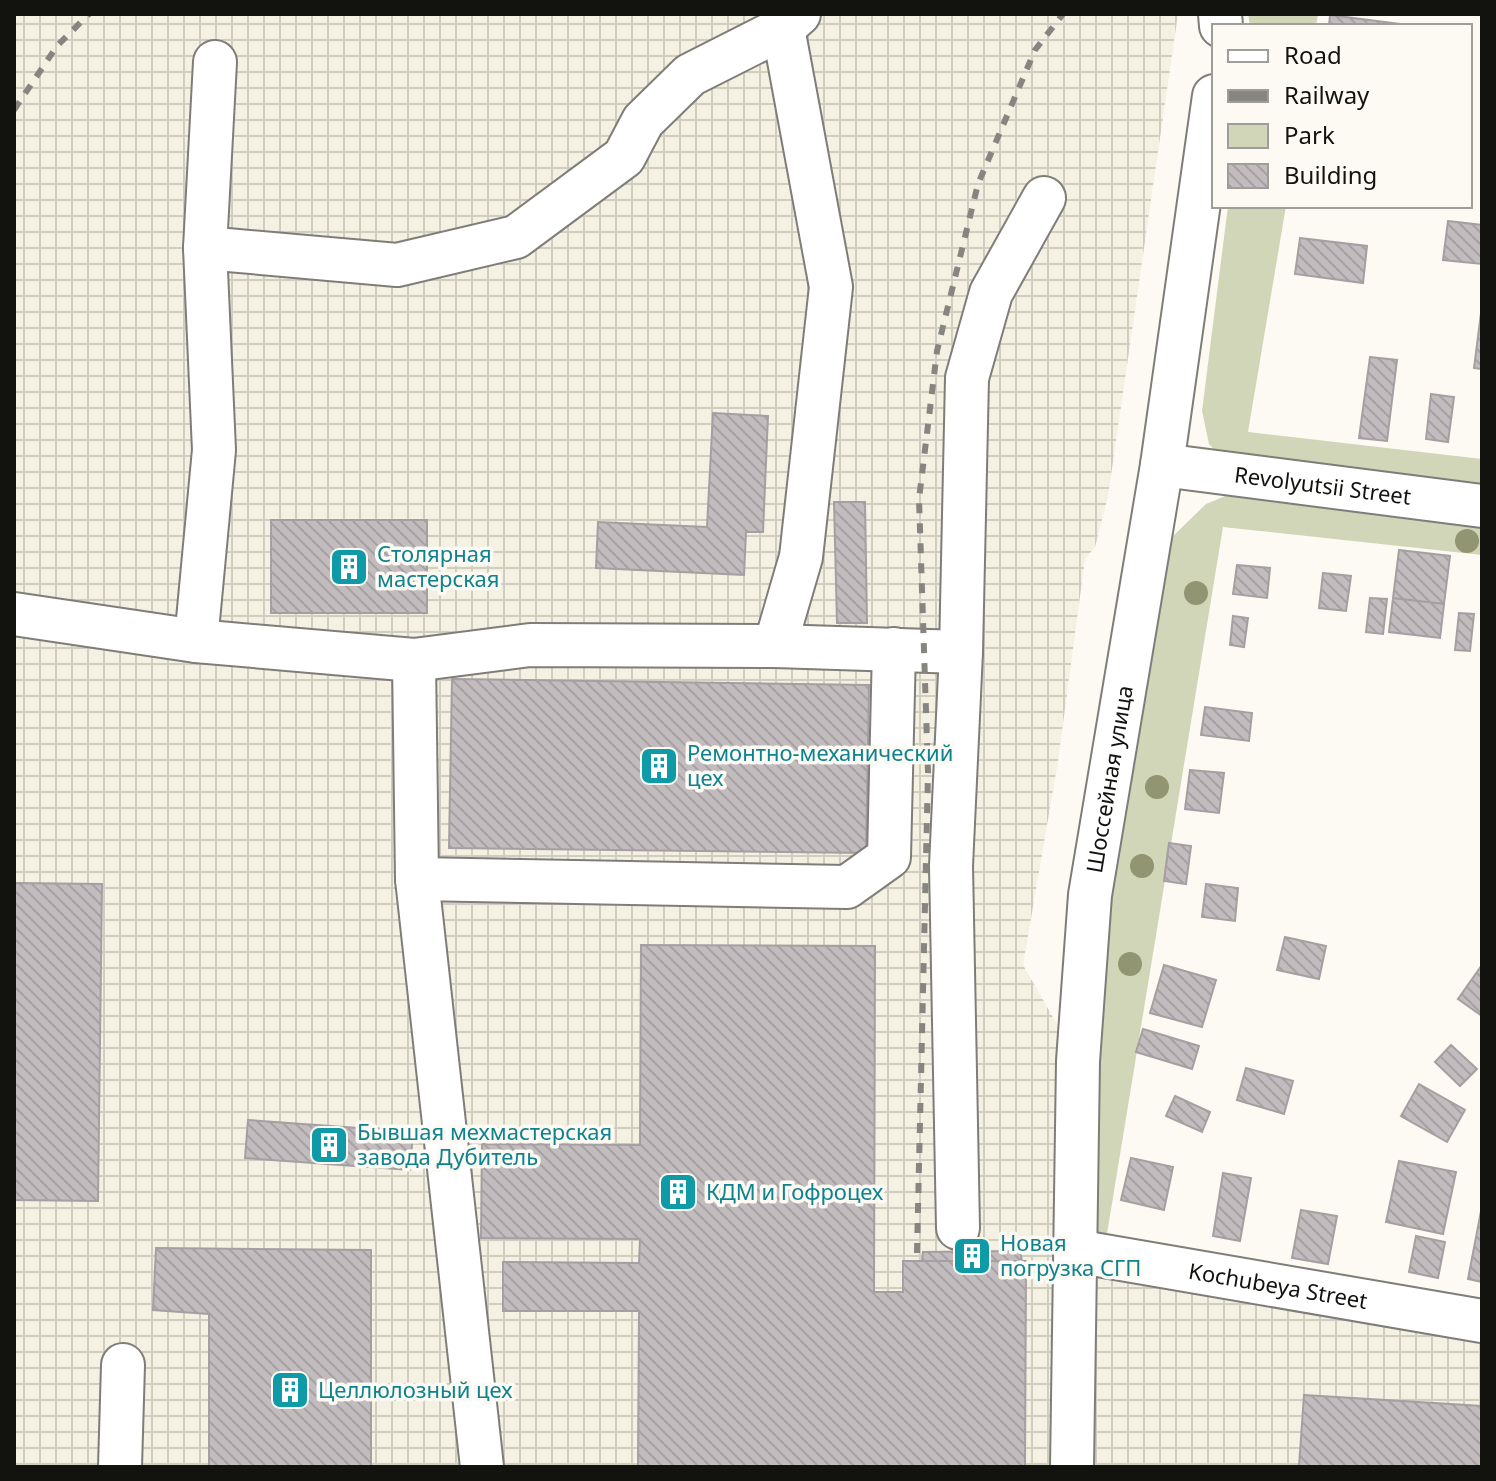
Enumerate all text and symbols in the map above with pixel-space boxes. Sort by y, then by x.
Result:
legend [1212,24,1472,208]
text: Road [1284,38,1342,71]
text: Railway [1284,78,1370,111]
text: Park [1284,118,1335,151]
text: Building [1284,158,1377,191]
street label: Revolyutsii Street [1233,458,1413,511]
place label: Столярная мастерская [377,538,500,593]
building icon: Столярная мастерская [328,546,370,588]
street label: Шоссейная улица [1078,683,1139,875]
place label: Ремонтно-механический цех [687,737,953,792]
building icon: Ремонтно-механический цех [638,745,680,787]
place label: Бывшая мехмастерская завода Дубитель [357,1116,612,1171]
building icon: Бывшая мехмастерская завода Дубитель [308,1124,350,1166]
building icon: КДМ и Гофроцех [657,1171,699,1213]
place label: КДМ и Гофроцех [706,1176,884,1206]
place label: Новая погрузка СГП [1000,1227,1141,1282]
building icon: Новая погрузка СГП [951,1235,993,1277]
street label: Kochubeya Street [1186,1255,1370,1315]
building icon: Целлюлозный цех [269,1369,311,1411]
place label: Целлюлозный цех [318,1374,513,1404]

